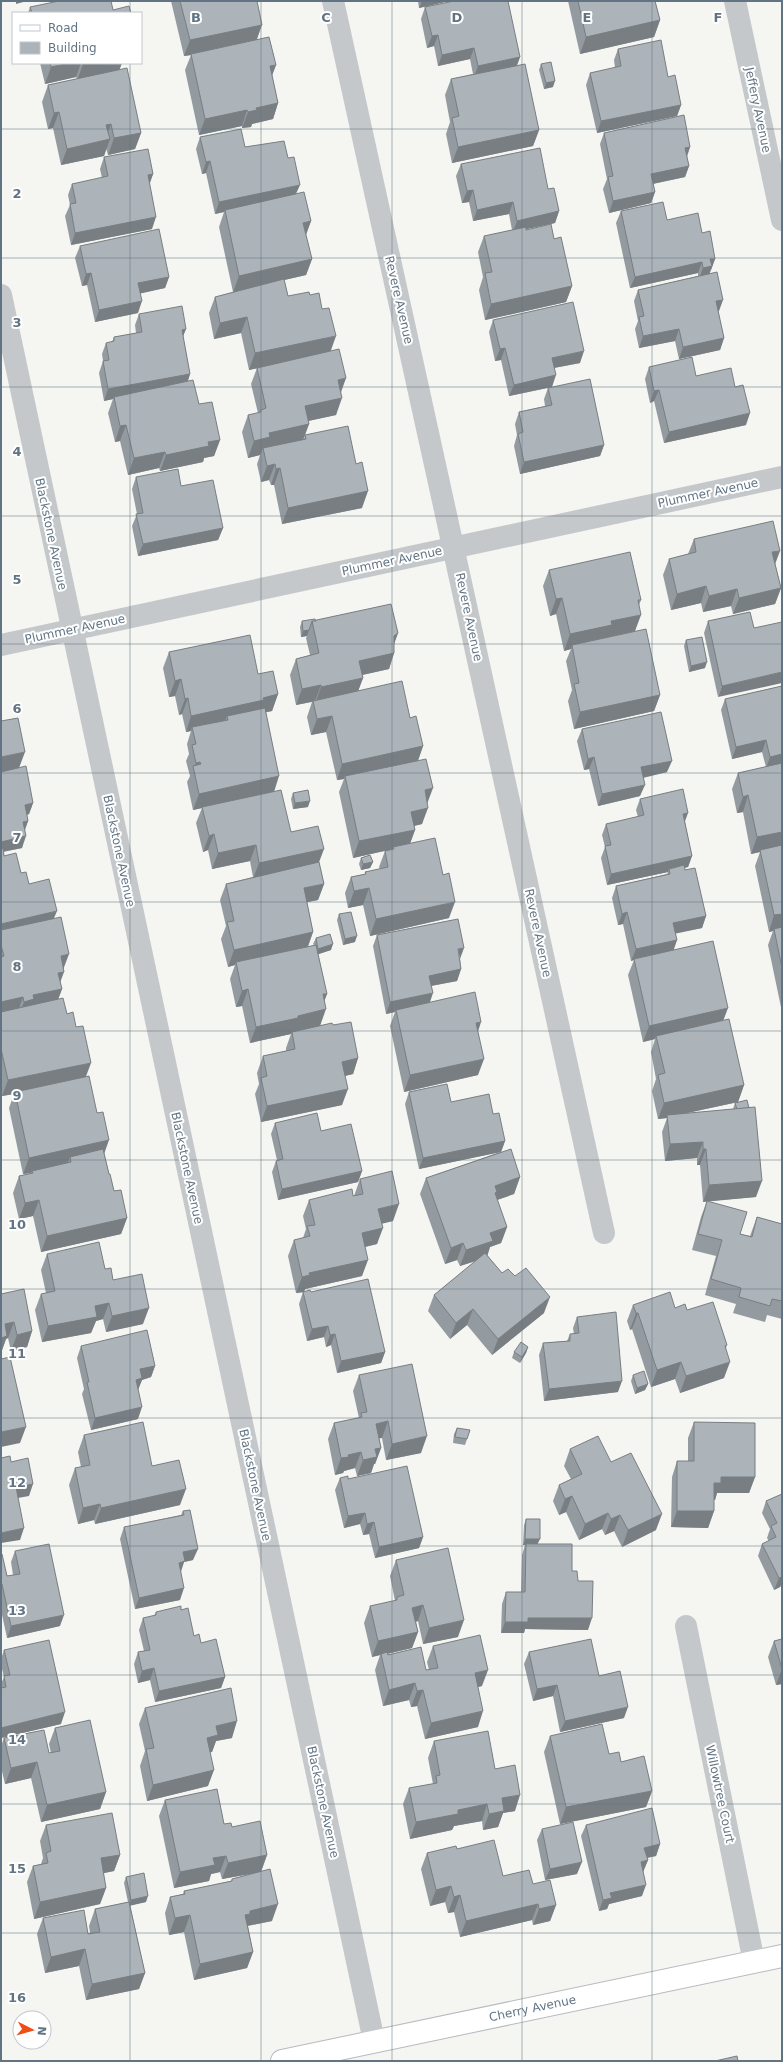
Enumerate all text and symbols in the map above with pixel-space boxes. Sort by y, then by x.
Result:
text: B [191,10,201,25]
text: C [321,10,331,25]
text: D [452,10,463,25]
text: E [583,10,591,25]
text: F [714,10,722,25]
legend [12,12,142,64]
text: Road [48,21,78,35]
text: Building [48,41,97,55]
street label: Jeffery Avenue [742,65,774,154]
text: 2 [12,186,22,201]
street label: Revere Avenue [382,255,416,345]
text: 3 [12,315,22,330]
text: 4 [12,444,22,459]
street label: Plummer Avenue [657,476,759,510]
street label: Blackstone Avenue [32,477,70,591]
street label: Plummer Avenue [341,544,443,578]
street label: Revere Avenue [453,571,485,663]
text: 5 [12,572,22,587]
street label: Plummer Avenue [24,612,126,646]
text: 6 [12,701,22,716]
street label: Blackstone Avenue [100,794,138,908]
text: 7 [12,830,22,845]
street label: Revere Avenue [522,887,554,979]
text: 8 [12,959,22,974]
text: 9 [12,1088,22,1103]
street label: Blackstone Avenue [168,1111,206,1225]
text: 10 [8,1217,26,1232]
text: 11 [8,1346,26,1361]
street label: Blackstone Avenue [236,1428,274,1542]
text: 12 [8,1475,26,1490]
text: 13 [8,1603,26,1618]
text: 14 [8,1732,26,1747]
street label: Willowtree Court [703,1744,737,1844]
street label: Blackstone Avenue [304,1745,342,1859]
text: 15 [8,1861,26,1876]
text: 16 [8,1990,26,2005]
street label: Cherry Avenue [488,1992,577,2024]
north arrow [12,2010,52,2050]
text: N [35,2026,48,2036]

